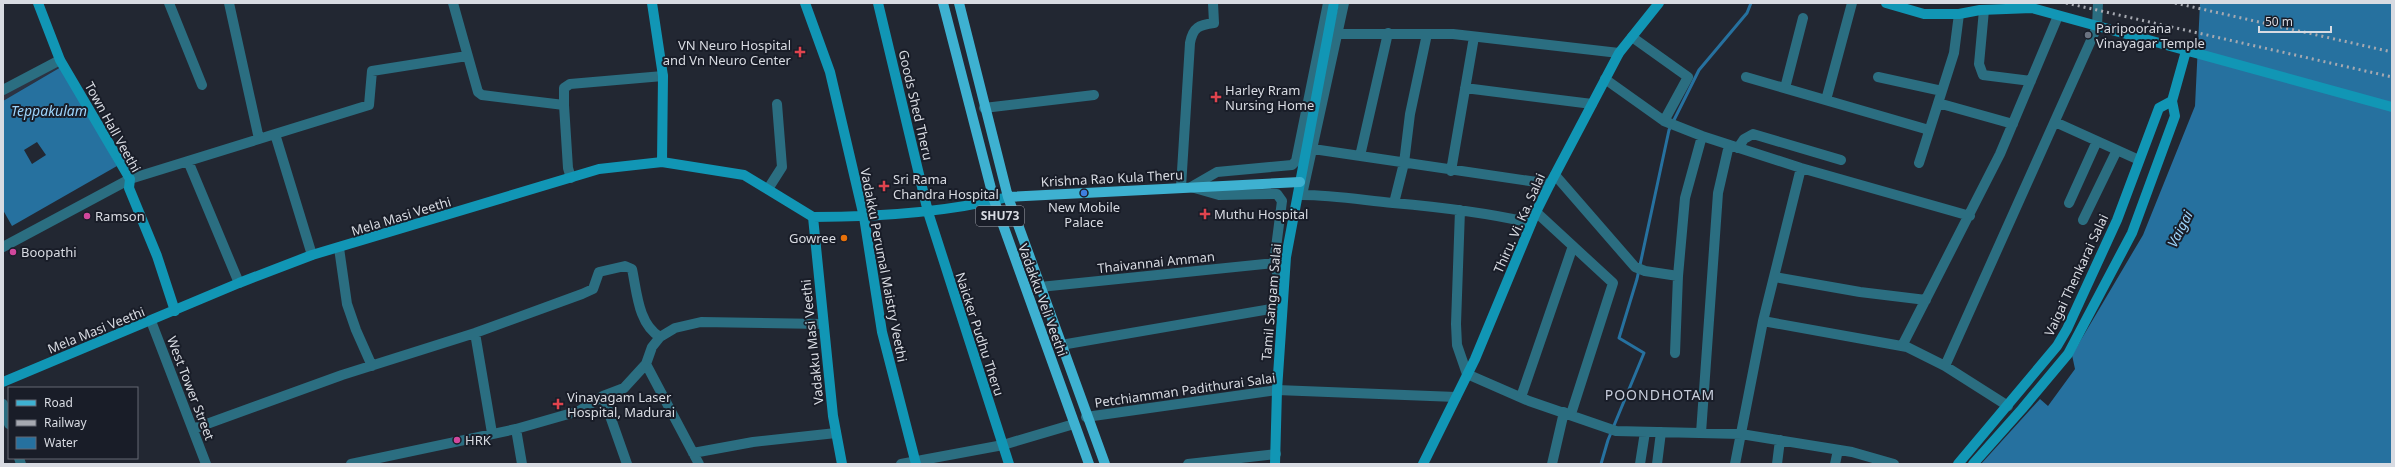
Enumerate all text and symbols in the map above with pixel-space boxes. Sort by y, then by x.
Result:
scale bar [2259,8,2331,34]
text: 50 m [2265,13,2293,30]
place label: Paripoorana Vinayagar Temple [2096,19,2205,52]
marker: Paripoorana Vinayagar Temple [2083,30,2093,40]
place label: VN Neuro Hospital and Vn Neuro Center [663,36,792,69]
marker: VN Neuro Hospital and Vn Neuro Center [794,46,806,58]
street label: Goods Shed Theru [895,48,937,162]
street label: Town Hall Veethi [81,79,145,175]
place label: Harley Rram Nursing Home [1225,81,1314,114]
marker: Harley Rram Nursing Home [1210,91,1222,103]
water label: Teppakulam [11,101,87,120]
street label: Krishna Rao Kula Theru [1040,165,1184,191]
street label: Vadakku Perumal Maistry Veethi [856,166,912,364]
place label: Sri Rama Chandra Hospital [893,170,999,203]
street label: Thiru. Vi. Ka. Salai [1489,170,1549,276]
marker: Sri Rama Chandra Hospital [878,180,890,192]
marker: New Mobile Palace [1079,188,1089,198]
street label: Mela Masi Veethi [349,192,453,240]
place label: New Mobile Palace [1048,198,1120,231]
place label: Muthu Hospital [1214,205,1308,223]
road number: SHU73 [976,206,1024,226]
place label: Ramson [95,207,145,225]
water label: Vaigai [2162,207,2197,250]
marker: Muthu Hospital [1199,208,1211,220]
marker: Ramson [82,211,92,221]
street label: Vaigai Thenkarai Salai [2040,211,2112,339]
place label: Gowree [789,229,836,247]
marker: Gowree [839,233,849,243]
street label: Vadakku Veli Veethi [1014,241,1072,359]
place label: Boopathi [21,243,77,261]
street label: Tamil Sangam Salai [1257,243,1285,361]
marker: Boopathi [8,247,18,257]
street label: Thaivannai Amman [1096,247,1216,277]
street label: Naicker Pudhu Theru [951,270,1009,398]
street label: Vadakku Masi Veethi [796,279,828,405]
street label: Mela Masi Veethi [45,302,147,358]
street label: West Tower Street [163,333,219,443]
street label: Petchiamman Padithurai Salai [1093,368,1277,412]
district label: POONDHOTAM [1605,385,1715,404]
legend [8,387,138,459]
place label: Vinayagam Laser Hospital, Madurai [567,388,675,421]
text: Road [44,394,73,411]
marker: Vinayagam Laser Hospital, Madurai [552,398,564,410]
text: Railway [44,414,88,431]
place label: HRK [465,431,492,449]
text: Water [44,434,78,451]
marker: HRK [452,435,462,445]

